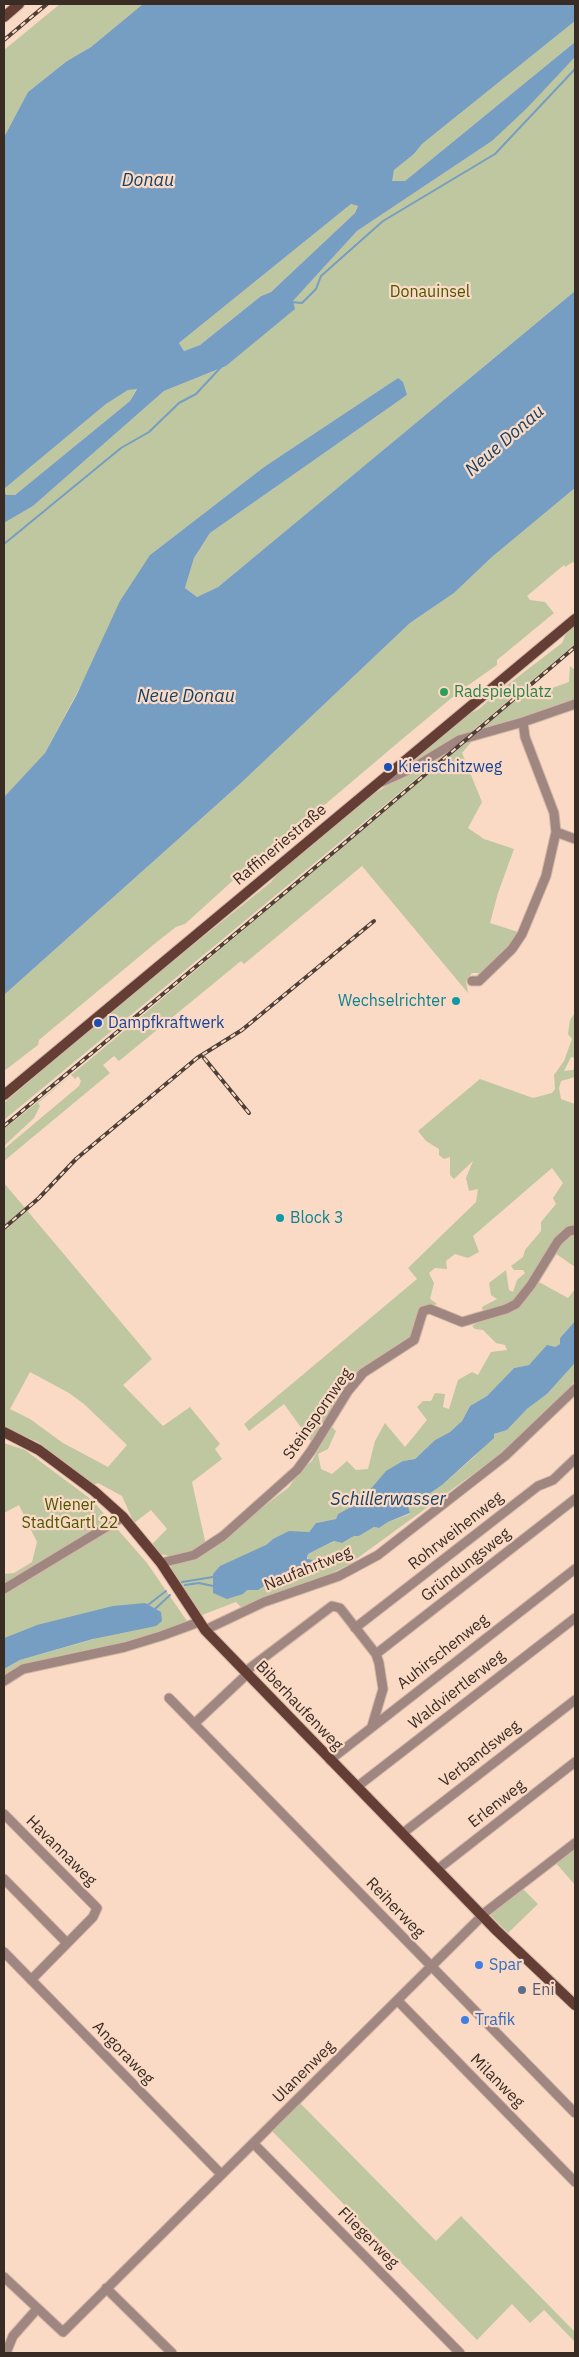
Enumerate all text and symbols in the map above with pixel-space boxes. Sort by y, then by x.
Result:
water label: Donau [122,170,174,192]
park label: Donauinsel [390,282,470,302]
water label: Neue Donau [461,401,549,481]
place label: Radspielplatz [454,682,551,702]
water label: Neue Donau [137,686,235,708]
marker: Radspielplatz [438,686,450,698]
place label: Kierischitzweg [398,757,502,777]
marker: Kierischitzweg [382,761,394,773]
street label: Raffineriestraße [229,800,331,890]
place label: Wechselrichter [338,991,446,1011]
marker: Wechselrichter [450,995,462,1007]
place label: Dampfkraftwerk [108,1013,224,1033]
marker: Dampfkraftwerk [92,1017,104,1029]
place label: Block 3 [290,1208,344,1228]
marker: Block 3 [274,1212,286,1224]
street label: Steinspornweg [279,1365,357,1463]
street label: Rohrweihenweg [405,1488,507,1574]
water label: Schillerwasser [330,1489,446,1511]
park label: Wiener StadtGartl 22 [22,1495,118,1533]
street label: Gründungsweg [417,1524,515,1606]
street label: Naufahrtweg [261,1543,355,1595]
street label: Auhirschenweg [394,1610,492,1694]
street label: Waldviertlerweg [405,1646,509,1734]
street label: Biberhaufenweg [251,1657,347,1755]
street label: Verbandsweg [436,1717,524,1791]
street label: Erlenweg [465,1776,529,1832]
street label: Havannaweg [22,1812,100,1890]
street label: Reiherweg [362,1874,428,1942]
place label: Spar [489,1955,522,1975]
marker: Spar [473,1959,485,1971]
place label: Eni [532,1980,554,2000]
marker: Eni [516,1984,528,1996]
place label: Trafik [475,2010,515,2030]
marker: Trafik [459,2014,471,2026]
street label: Angoraweg [88,2017,158,2089]
street label: Ulanenweg [269,2037,339,2107]
street label: Milanweg [466,2050,528,2112]
street label: Fliegerweg [333,2203,403,2273]

